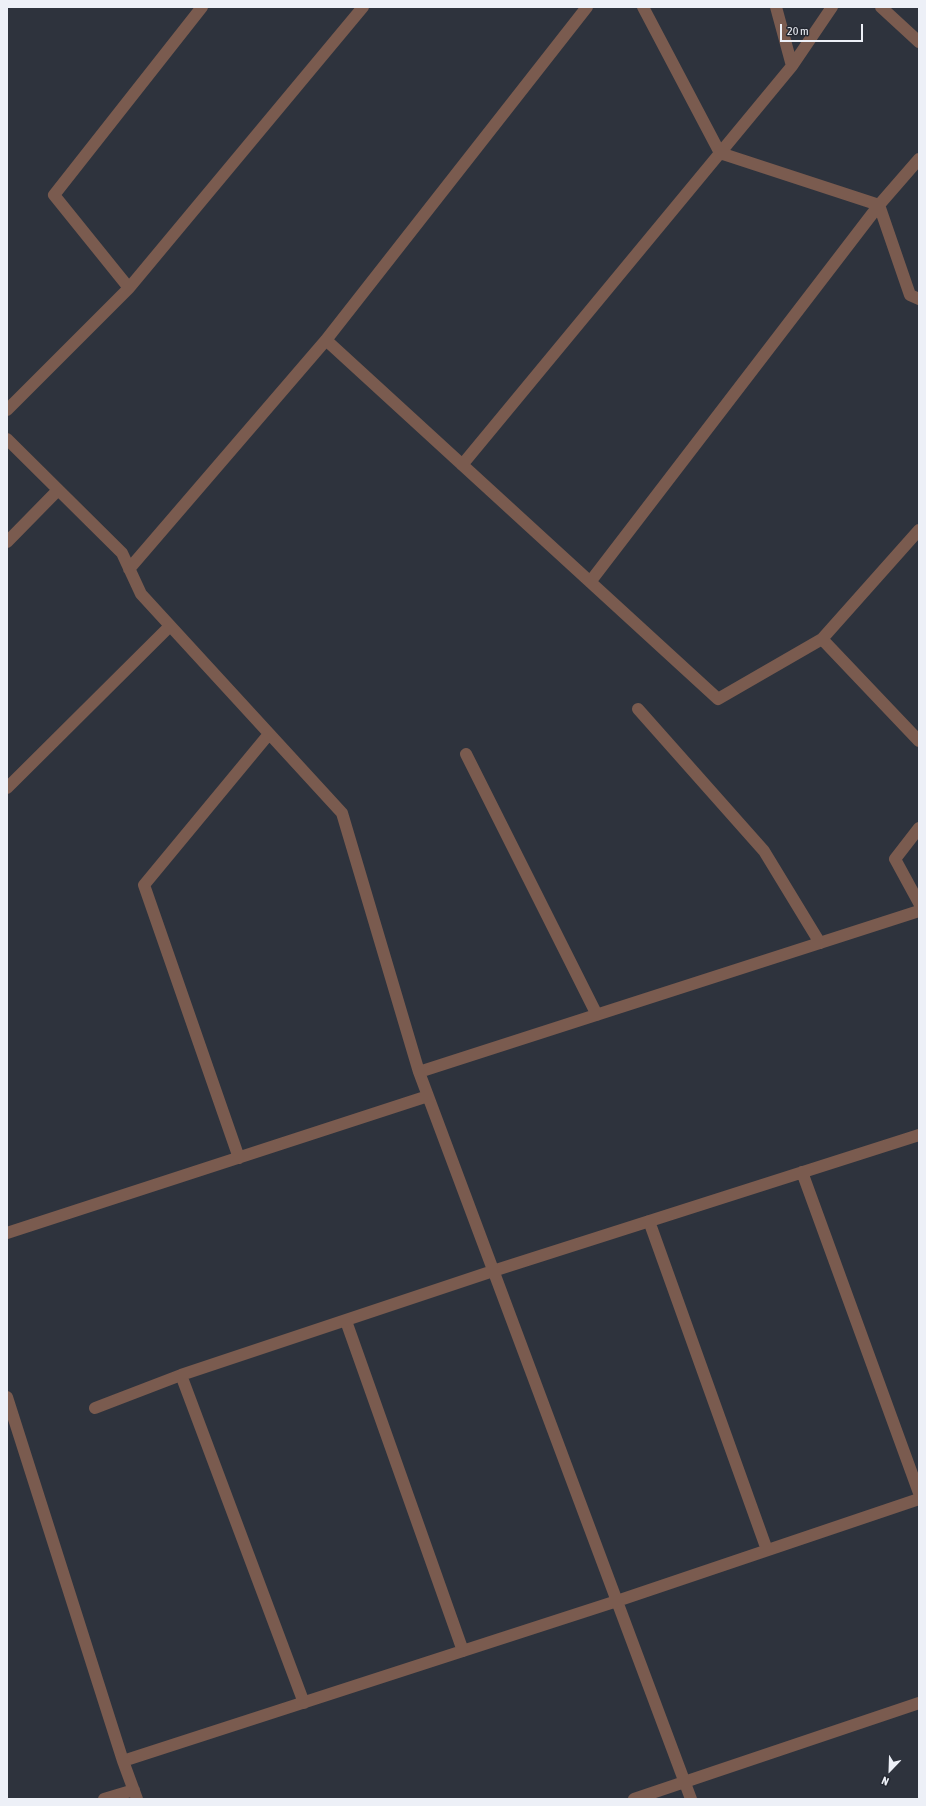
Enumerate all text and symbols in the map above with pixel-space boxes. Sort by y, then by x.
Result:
scale bar [782,16,865,42]
text: 20 m [787,24,809,38]
north arrow [870,1750,910,1790]
text: N [880,1774,891,1788]

